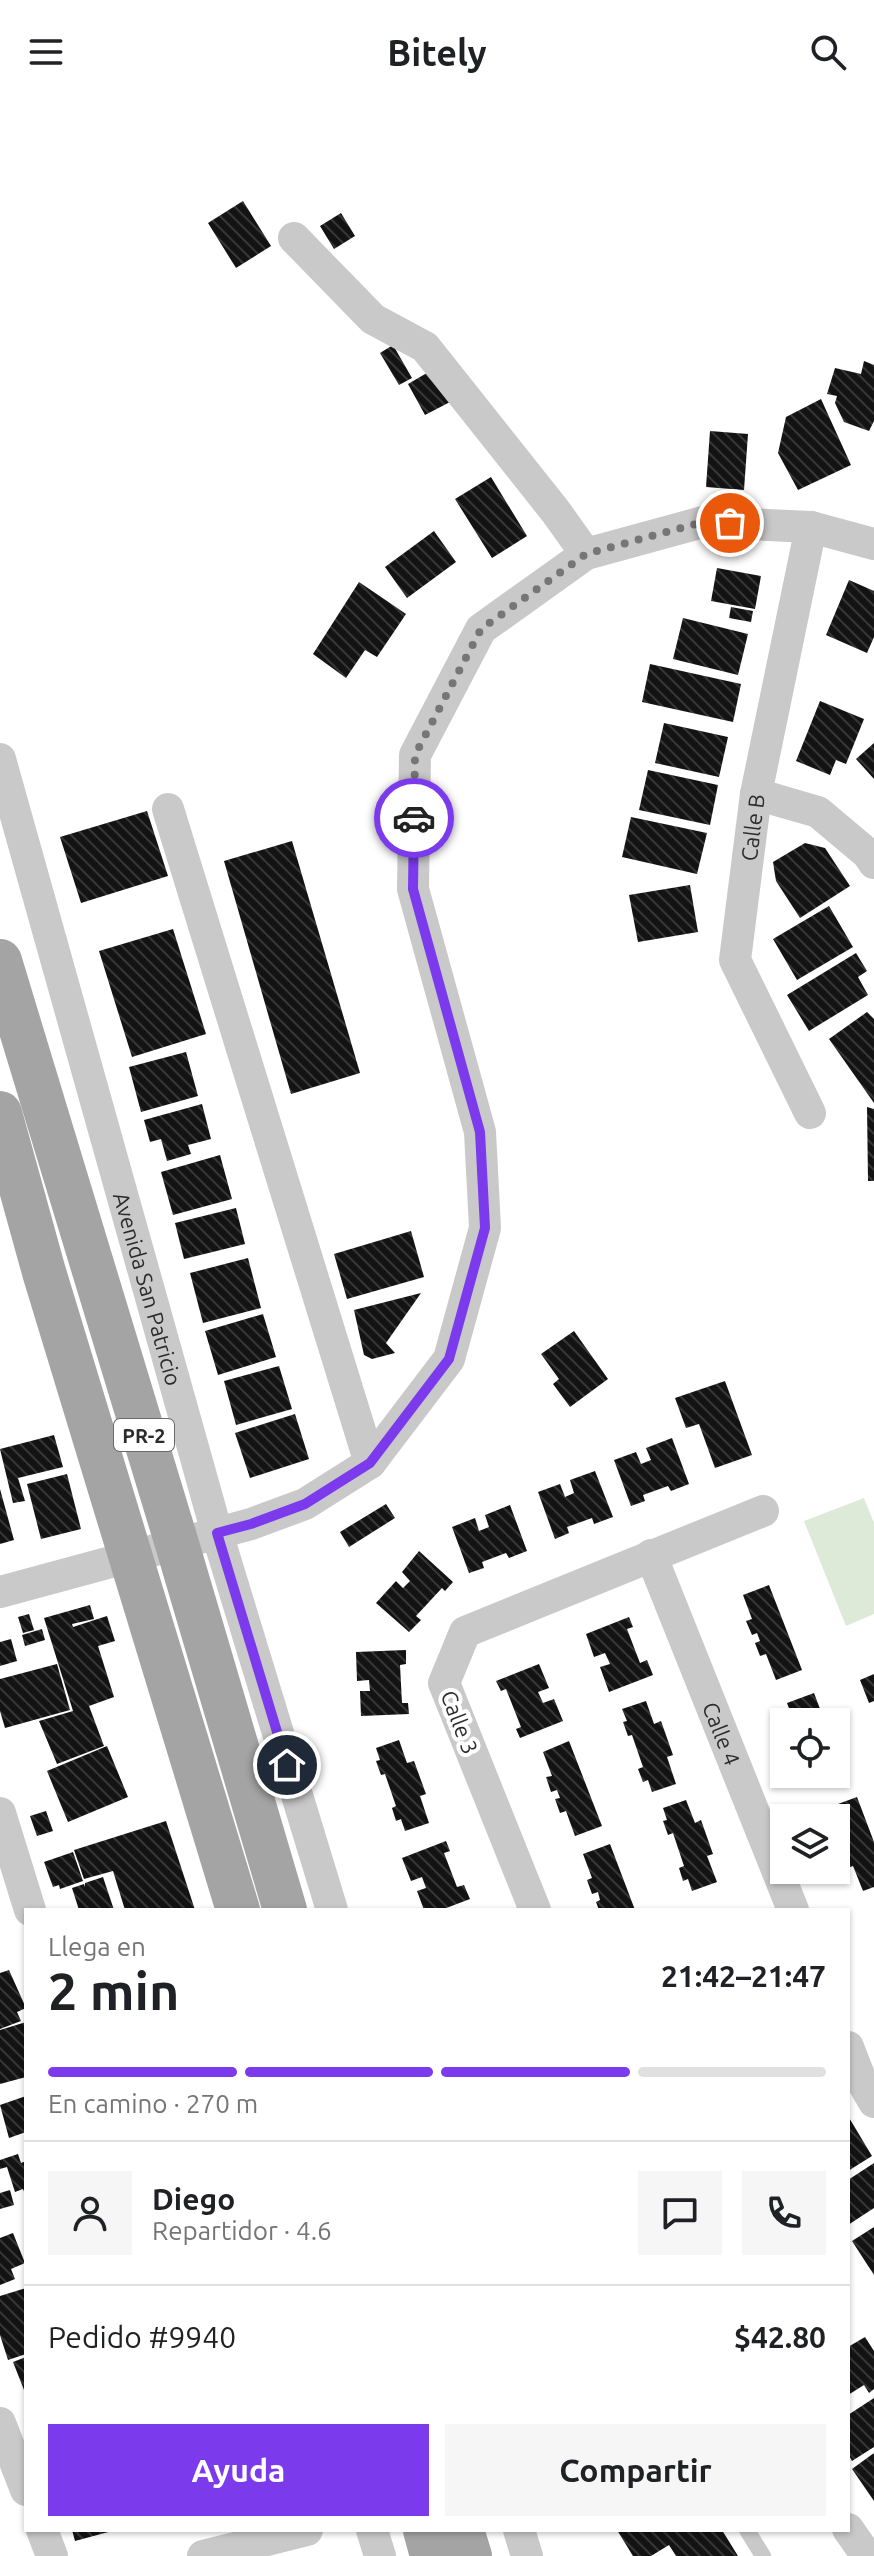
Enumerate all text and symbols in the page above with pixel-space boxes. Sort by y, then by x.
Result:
icon: menu [24,30,68,74]
icon: search [806,30,850,74]
text: Bitely [387,32,487,73]
pin [696,489,764,557]
icon: bag [708,501,752,545]
courier [374,778,454,858]
street label: Calle B [735,792,768,863]
icon: car [392,796,436,840]
street label: Avenida San Patricio [109,1189,187,1388]
road number: PR-2 [114,1419,174,1451]
street label: Calle 3 [437,1687,483,1757]
street label: Calle 4 [698,1698,746,1769]
map controls [770,1708,850,1884]
button: locate [770,1708,850,1788]
pin [253,1731,321,1799]
icon: home [265,1743,309,1787]
button: layers [770,1804,850,1884]
text: Llega en [48,1932,146,1961]
text: 21:42–21:47 [661,1959,826,1993]
text: 2 min [48,1962,179,2020]
text: En camino · 270 m [48,2089,258,2118]
button: person [48,2171,132,2255]
button: chat [638,2171,722,2255]
button: phone [742,2171,826,2255]
text: Diego [152,2182,235,2216]
text: Repartidor · 4.6 [152,2216,332,2245]
text: Pedido #9940 [48,2320,236,2354]
text: $42.80 [734,2320,826,2354]
button: Ayuda [48,2424,429,2516]
button: Compartir [445,2424,826,2516]

